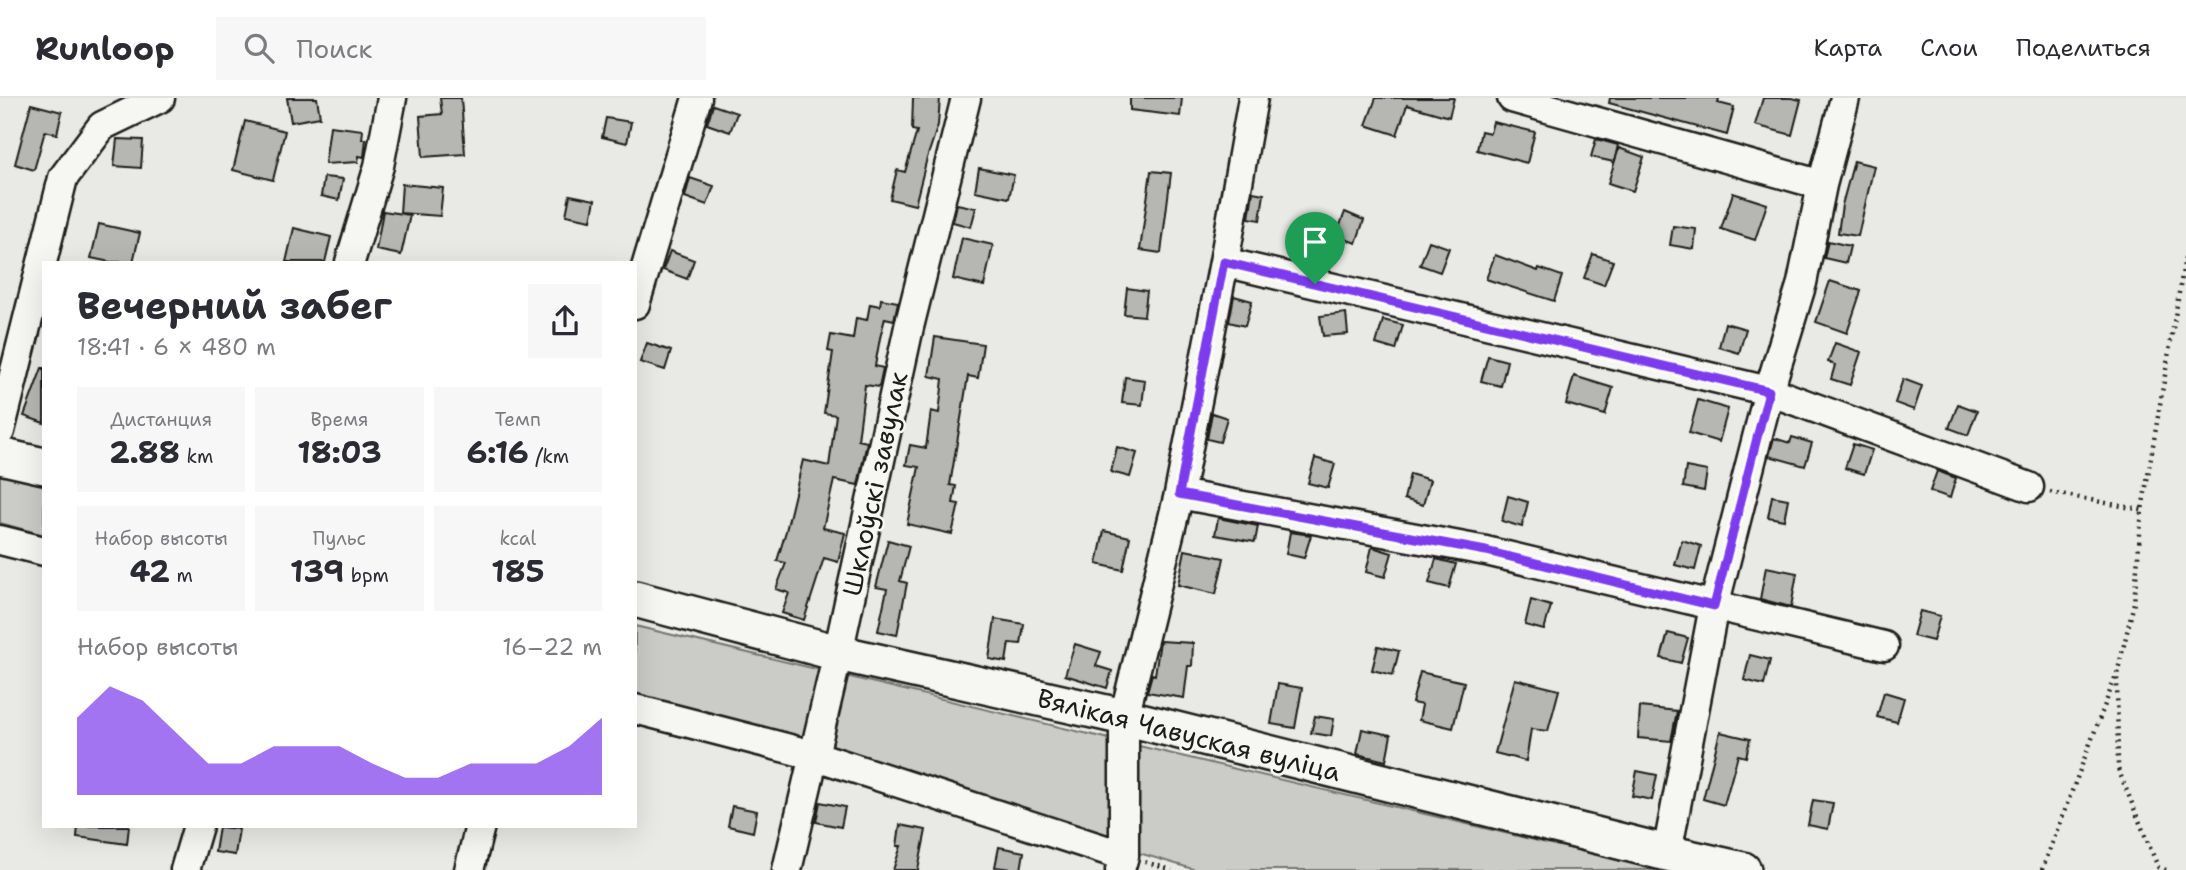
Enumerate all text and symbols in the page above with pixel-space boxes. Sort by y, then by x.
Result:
search box [216,17,706,80]
text: Runloop [35,26,174,71]
icon: search [240,29,278,67]
text: Поиск [296,31,372,66]
text: Карта [1814,32,1882,64]
text: Слои [1920,32,1978,64]
text: Поделиться [2016,32,2151,64]
pin [1285,212,1345,284]
icon: arrive [1296,223,1334,261]
text: Вечерний забег [77,280,392,331]
button: share [528,284,602,358]
text: 18:41 · 6 × 480 m [77,332,276,362]
street label: Шклоўскі завулак [834,368,915,599]
text: Дистанция [110,407,212,432]
text: Время [311,407,368,432]
text: Темп [495,407,541,432]
text: 2.88 [109,432,180,473]
text: 18:03 [297,432,382,473]
text: 6:16 [466,432,529,473]
text: km [180,444,213,469]
text: /km [529,444,569,469]
text: Набор высоты [95,526,228,551]
text: Пульс [313,526,366,551]
text: kcal [499,526,536,551]
text: 42 [130,551,170,592]
text: 139 [290,551,344,592]
text: 185 [491,551,544,592]
text: m [170,563,193,588]
text: bpm [344,563,389,588]
text: Набор высоты [77,632,238,662]
text: 16–22 m [502,632,602,662]
street label: Вялікая Чавуская вуліца [1034,680,1344,789]

